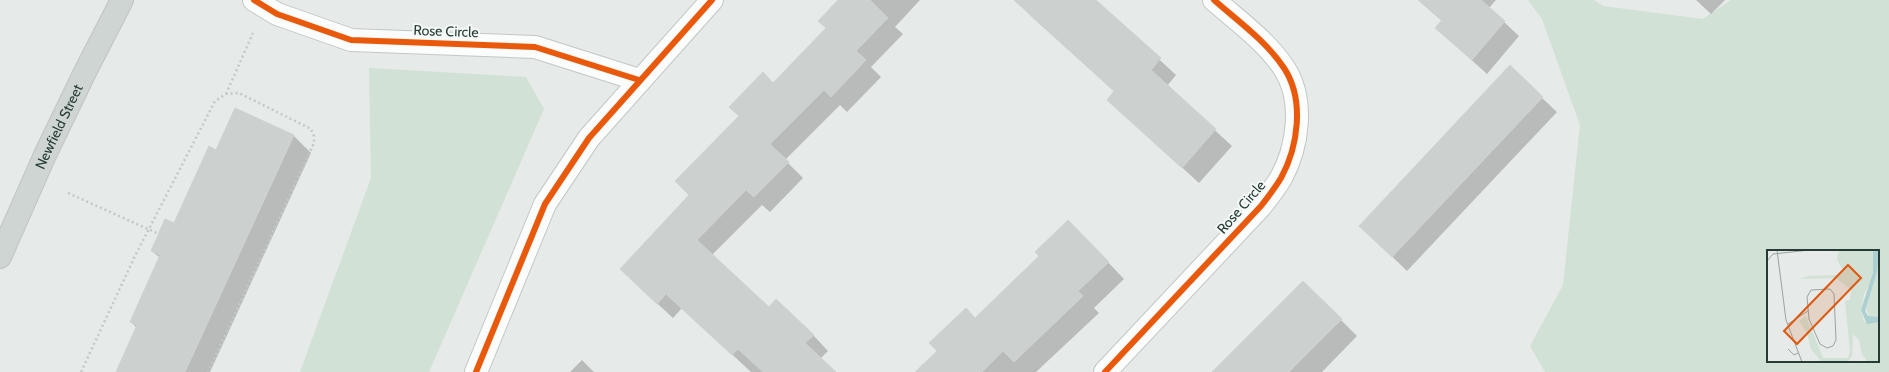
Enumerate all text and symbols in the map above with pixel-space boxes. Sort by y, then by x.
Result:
street label: Rose Circle [413,21,479,41]
street label: Newfield Street [31,81,87,172]
street label: Rose Circle [1213,177,1269,237]
inset map [1767,250,1879,362]

